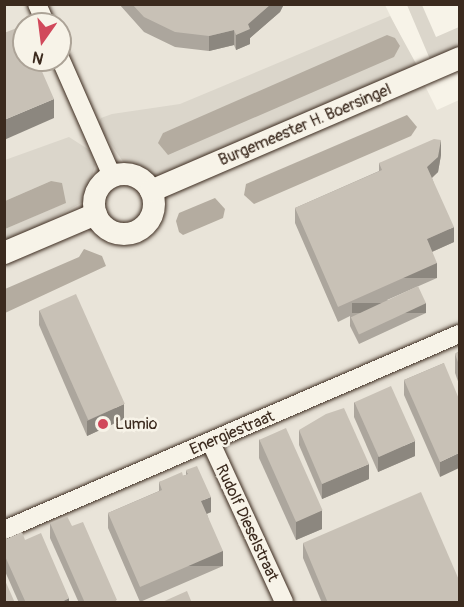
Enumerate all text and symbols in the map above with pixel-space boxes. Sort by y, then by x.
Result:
north arrow [12,12,72,72]
text: N [30,47,46,69]
street label: Burgemeester H. Boersingel [216,80,394,170]
street label: Energiestraat [187,407,277,459]
place label: Lumio [115,414,157,434]
marker: Lumio [96,417,110,431]
street label: Rudolf Dieselstraat [211,461,283,585]

